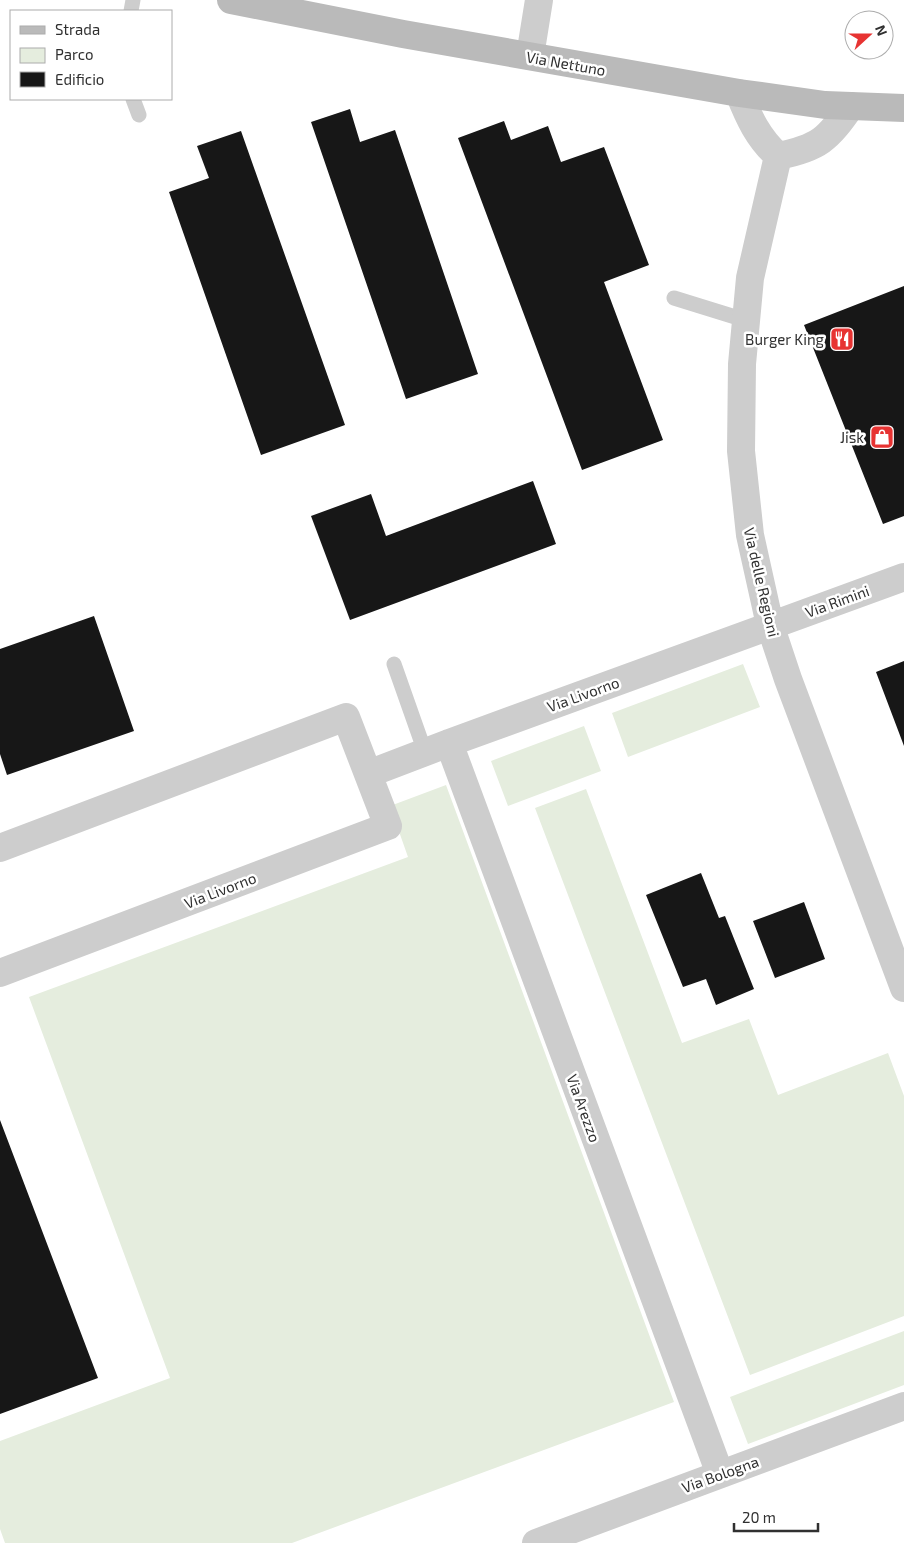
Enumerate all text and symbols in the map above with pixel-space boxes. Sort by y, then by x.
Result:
legend [10,10,172,100]
north arrow [844,10,894,60]
text: Strada [55,20,100,38]
text: N [872,22,891,38]
text: Parco [55,45,94,63]
street label: Via Nettuno [525,47,607,79]
text: Edificio [55,70,104,88]
restaurant icon: Burger King [829,326,855,352]
place label: Burger King [745,330,825,348]
shop icon: Jisk [869,424,895,450]
place label: Jisk [840,428,864,446]
street label: Via delle Regioni [741,526,783,638]
street label: Via Rimini [803,581,871,621]
street label: Via Livorno [544,673,622,715]
street label: Via Livorno [182,868,258,912]
street label: Via Arezzo [563,1072,605,1144]
street label: Via Bologna [679,1452,761,1496]
scale bar [734,1500,818,1532]
text: 20 m [742,1508,776,1526]

